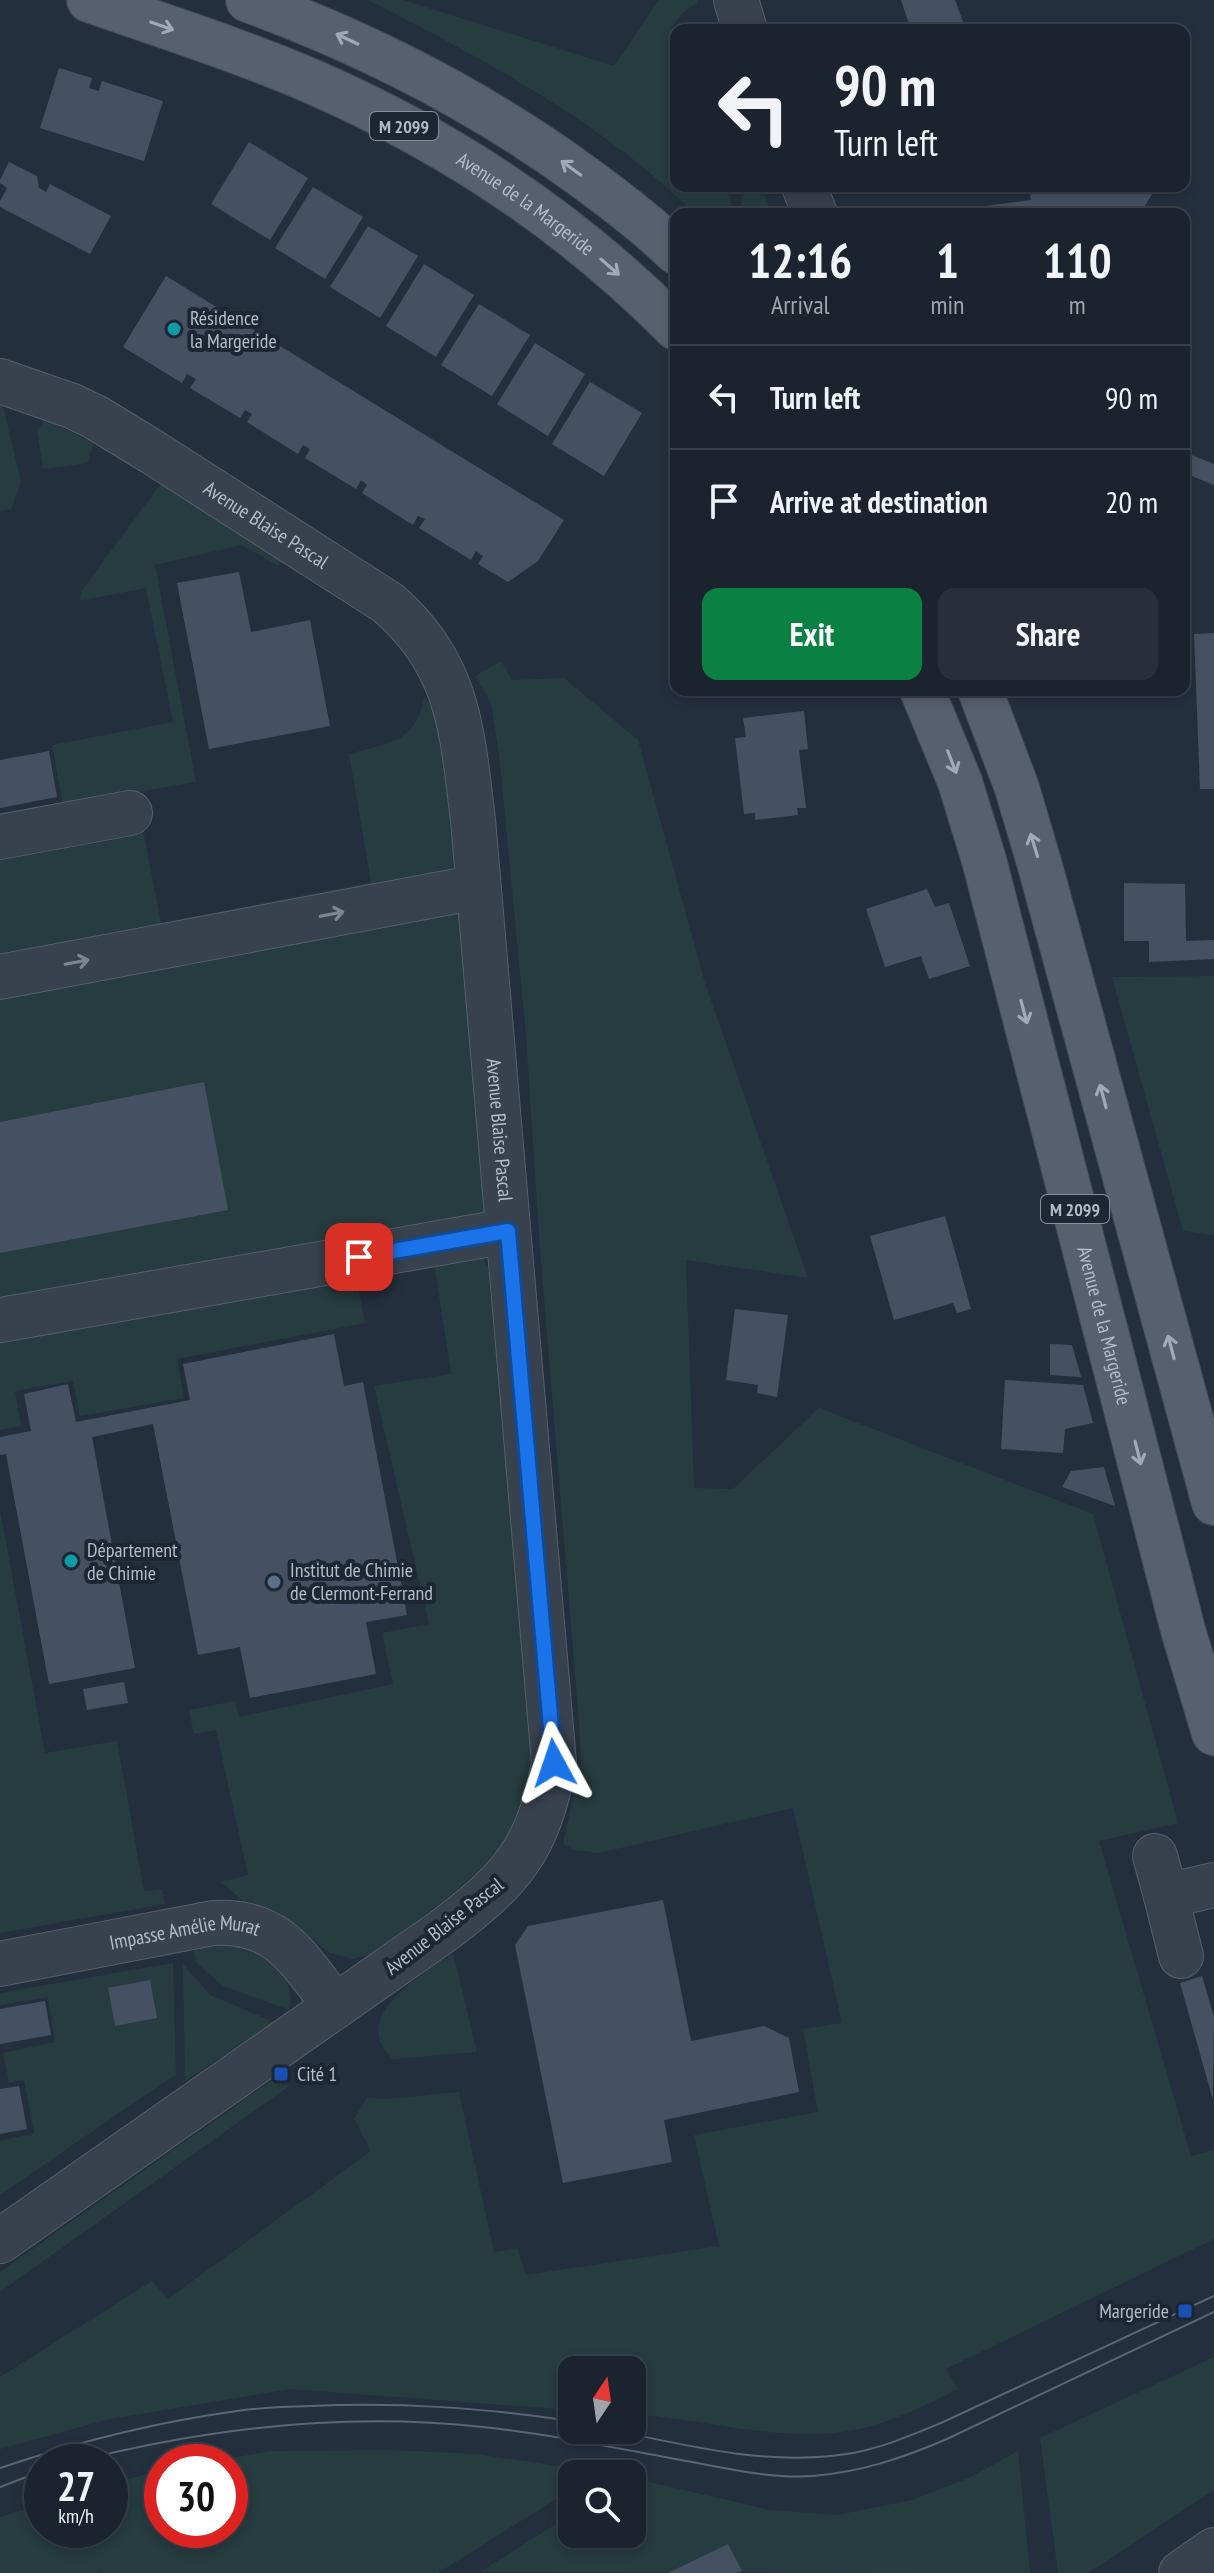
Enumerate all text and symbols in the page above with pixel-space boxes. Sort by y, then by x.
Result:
one-way arrow [150,20,174,34]
one-way arrow [335,31,359,46]
text: 90 m [834,49,936,121]
icon: left [702,56,806,160]
road number: M 2099 [370,112,438,140]
text: Turn left [834,119,938,166]
street label: Avenue de la Margeride [452,146,600,261]
one-way arrow [561,160,583,177]
text: 12:16 [748,229,852,291]
text: 1 [936,229,959,291]
text: 110 [1043,229,1112,291]
one-way arrow [599,258,620,276]
text: Arrival [771,288,830,321]
text: min [930,288,964,321]
text: m [1069,288,1086,321]
place label: Résidence la Margeride [190,305,277,354]
marker: Résidence la Margeride [165,320,183,338]
icon: left [702,375,746,419]
text: Turn left [770,378,860,417]
text: 90 m [1105,378,1158,417]
street label: Avenue Blaise Pascal [199,475,334,575]
icon: arrive [702,479,746,523]
text: Arrive at destination [770,482,988,521]
text: 20 m [1105,482,1158,521]
button: Exit [702,588,922,680]
button: Share [938,588,1158,680]
one-way arrow [946,749,960,774]
one-way arrow [1026,833,1041,859]
one-way arrow [319,906,344,921]
one-way arrow [63,954,89,969]
one-way arrow [1018,998,1033,1024]
street label: Avenue Blaise Pascal [481,1057,519,1203]
one-way arrow [1094,1084,1109,1110]
road number: M 2099 [1041,1195,1109,1223]
pin [325,1223,393,1291]
icon: arrive [337,1235,381,1279]
street label: Avenue de la Margeride [1071,1243,1137,1408]
one-way arrow [1163,1335,1178,1361]
one-way arrow [1131,1440,1146,1466]
place label: Département de Chimie [87,1537,178,1586]
marker: Département de Chimie [62,1552,80,1570]
place label: Institut de Chimie de Clermont-Ferrand [290,1557,433,1606]
marker: Institut de Chimie de Clermont-Ferrand [265,1573,283,1591]
position arrow [512,1721,596,1805]
street label: Avenue Blaise Pascal [379,1871,509,1980]
street label: Impasse Amélie Murat [107,1910,265,1956]
place label: Cité 1 [297,2061,337,2087]
marker: Cité 1 [272,2065,290,2083]
place label: Margeride [1099,2298,1169,2324]
marker: Margeride [1176,2302,1194,2320]
north arrow [558,2356,646,2444]
map controls [558,2356,646,2548]
speed limit sign: 30 [144,2444,248,2548]
text: 27 [57,2460,95,2512]
button: search [558,2460,646,2548]
text: km/h [58,2503,94,2529]

